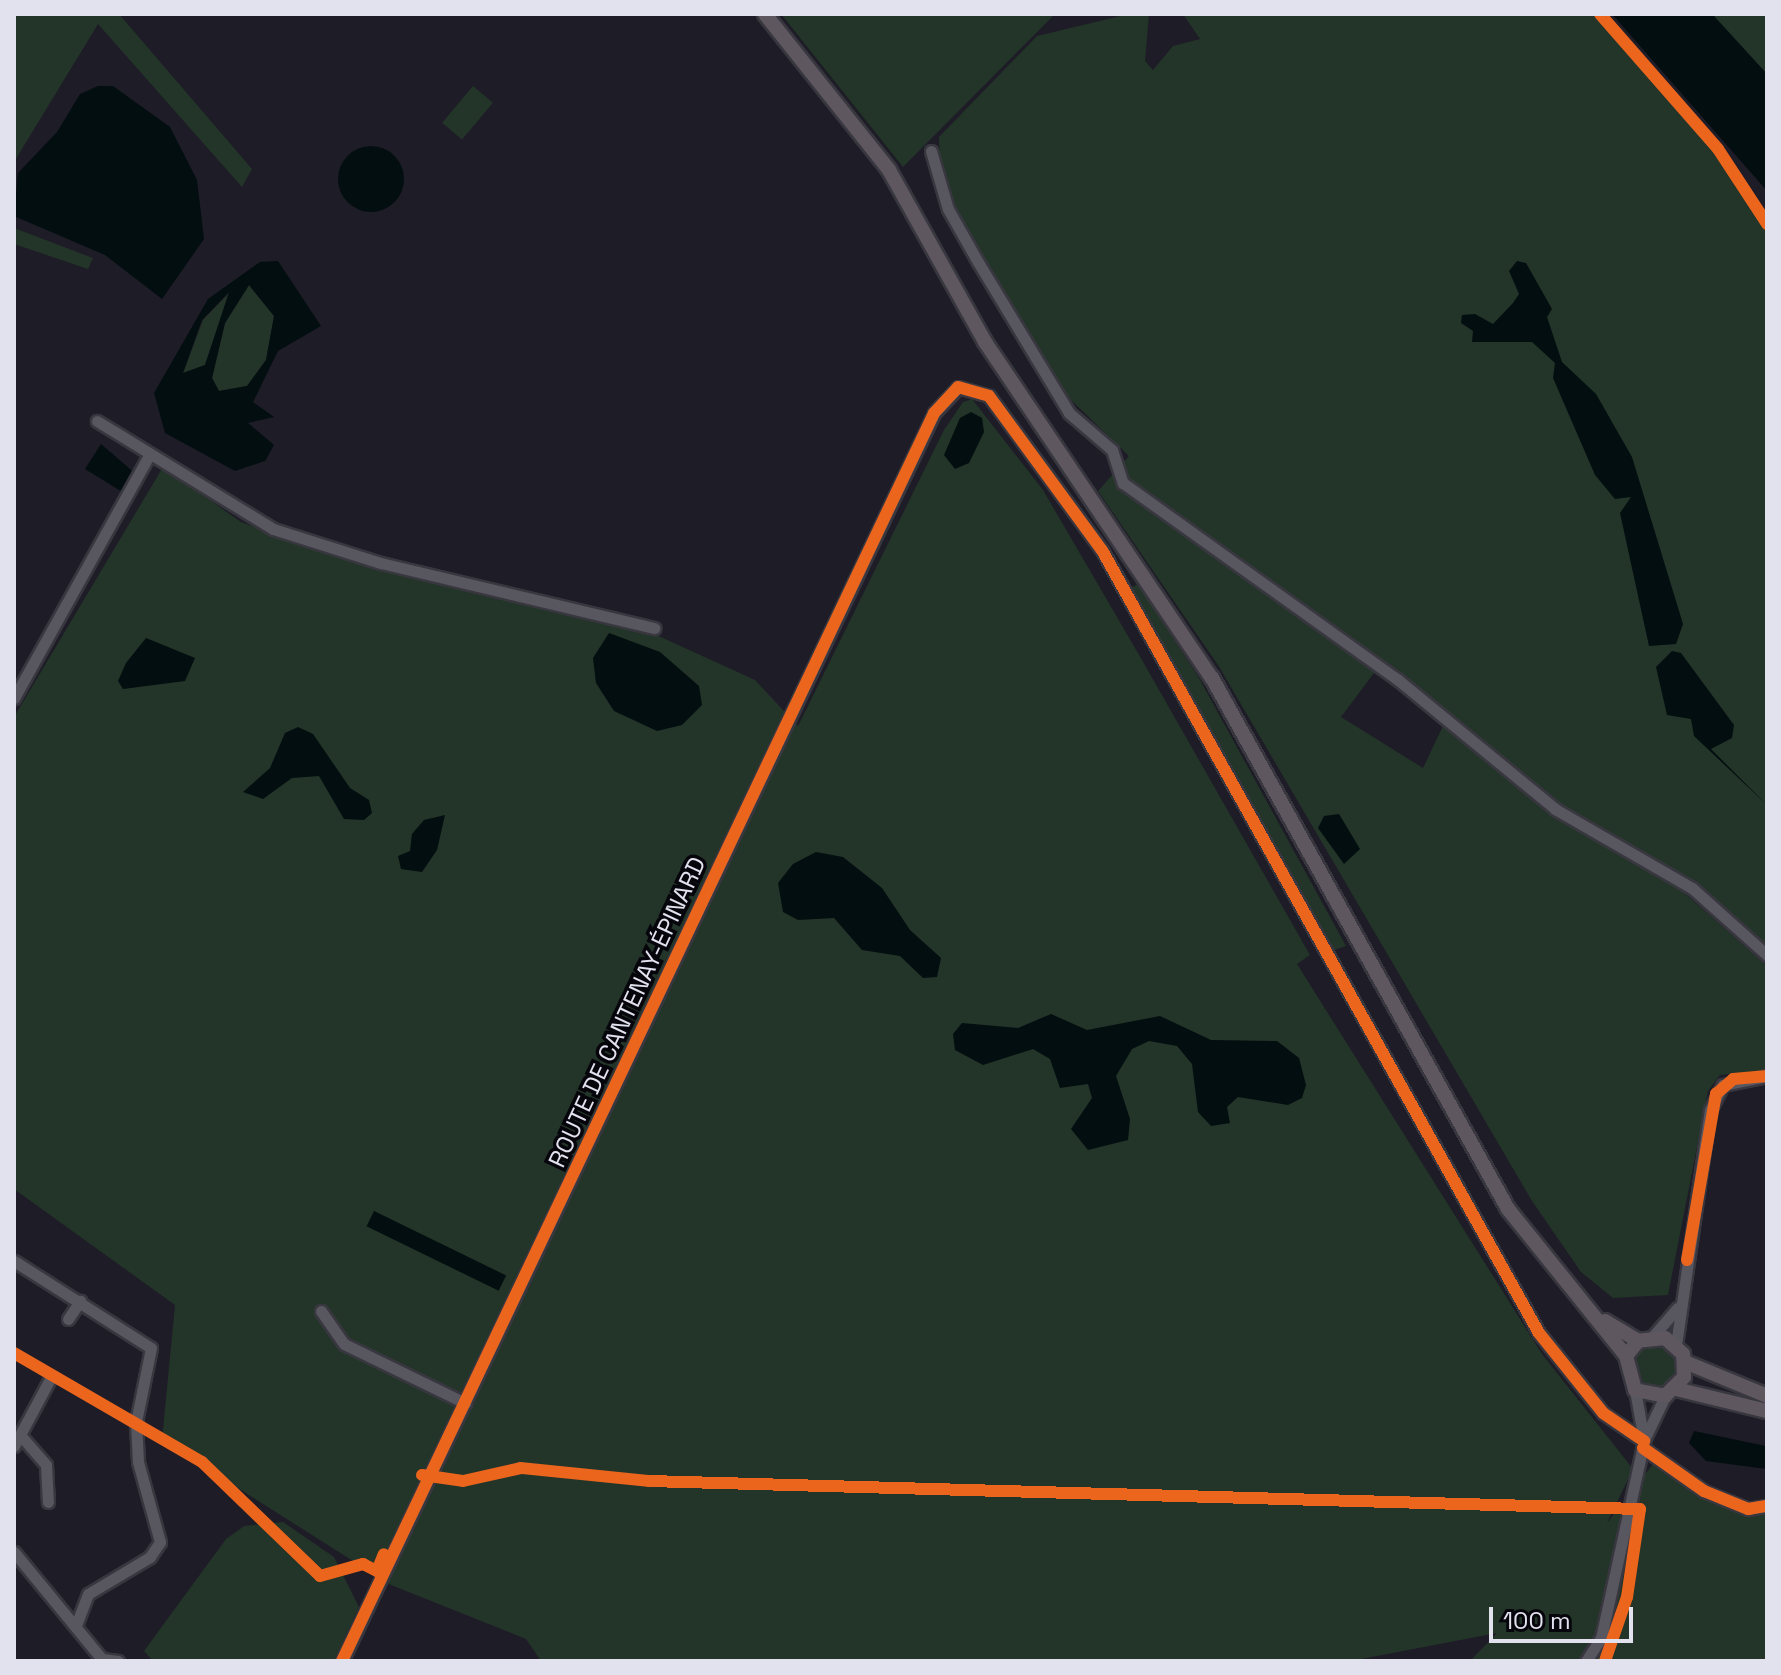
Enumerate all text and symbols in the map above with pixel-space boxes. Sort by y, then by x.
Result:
street label: ROUTE DE CANTENAY-ÉPINARD [542,852,712,1172]
scale bar [1493,1591,1637,1641]
text: 100 m [1503,1605,1571,1636]

